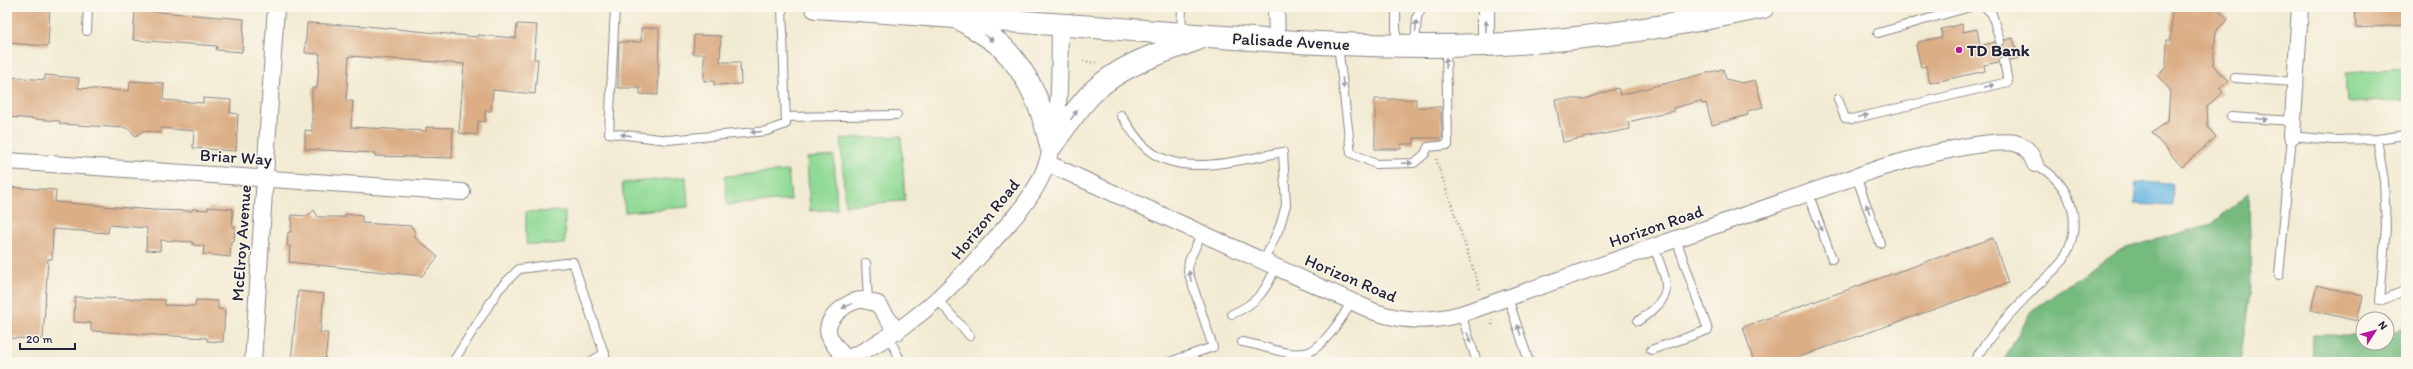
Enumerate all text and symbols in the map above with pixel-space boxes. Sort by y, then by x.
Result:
one-way arrow [1483,19,1489,32]
one-way arrow [1413,20,1420,32]
street label: Palisade Avenue [1232,28,1350,54]
one-way arrow [984,34,994,42]
place label: TD Bank [1966,40,2030,60]
marker: TD Bank [1954,45,1964,55]
one-way arrow [1443,56,1449,69]
one-way arrow [1339,77,1346,89]
one-way arrow [1983,83,1995,89]
one-way arrow [1070,109,1078,120]
one-way arrow [1856,113,1869,119]
one-way arrow [2256,116,2268,123]
one-way arrow [750,129,762,136]
one-way arrow [620,132,632,138]
street label: Briar Way [199,145,273,169]
one-way arrow [1401,160,1413,167]
street label: Horizon Road [946,174,1024,263]
street label: McElroy Avenue [227,184,255,302]
street label: Horizon Road [1606,200,1706,251]
one-way arrow [1865,203,1871,215]
one-way arrow [1817,220,1823,232]
street label: Horizon Road [1302,250,1401,307]
one-way arrow [1186,270,1192,282]
one-way arrow [840,304,852,310]
north arrow [2355,311,2395,351]
text: N [2375,319,2390,332]
one-way arrow [1515,324,1521,336]
scale bar [20,325,75,351]
text: 20 m [26,332,53,346]
one-way arrow [1466,333,1472,345]

